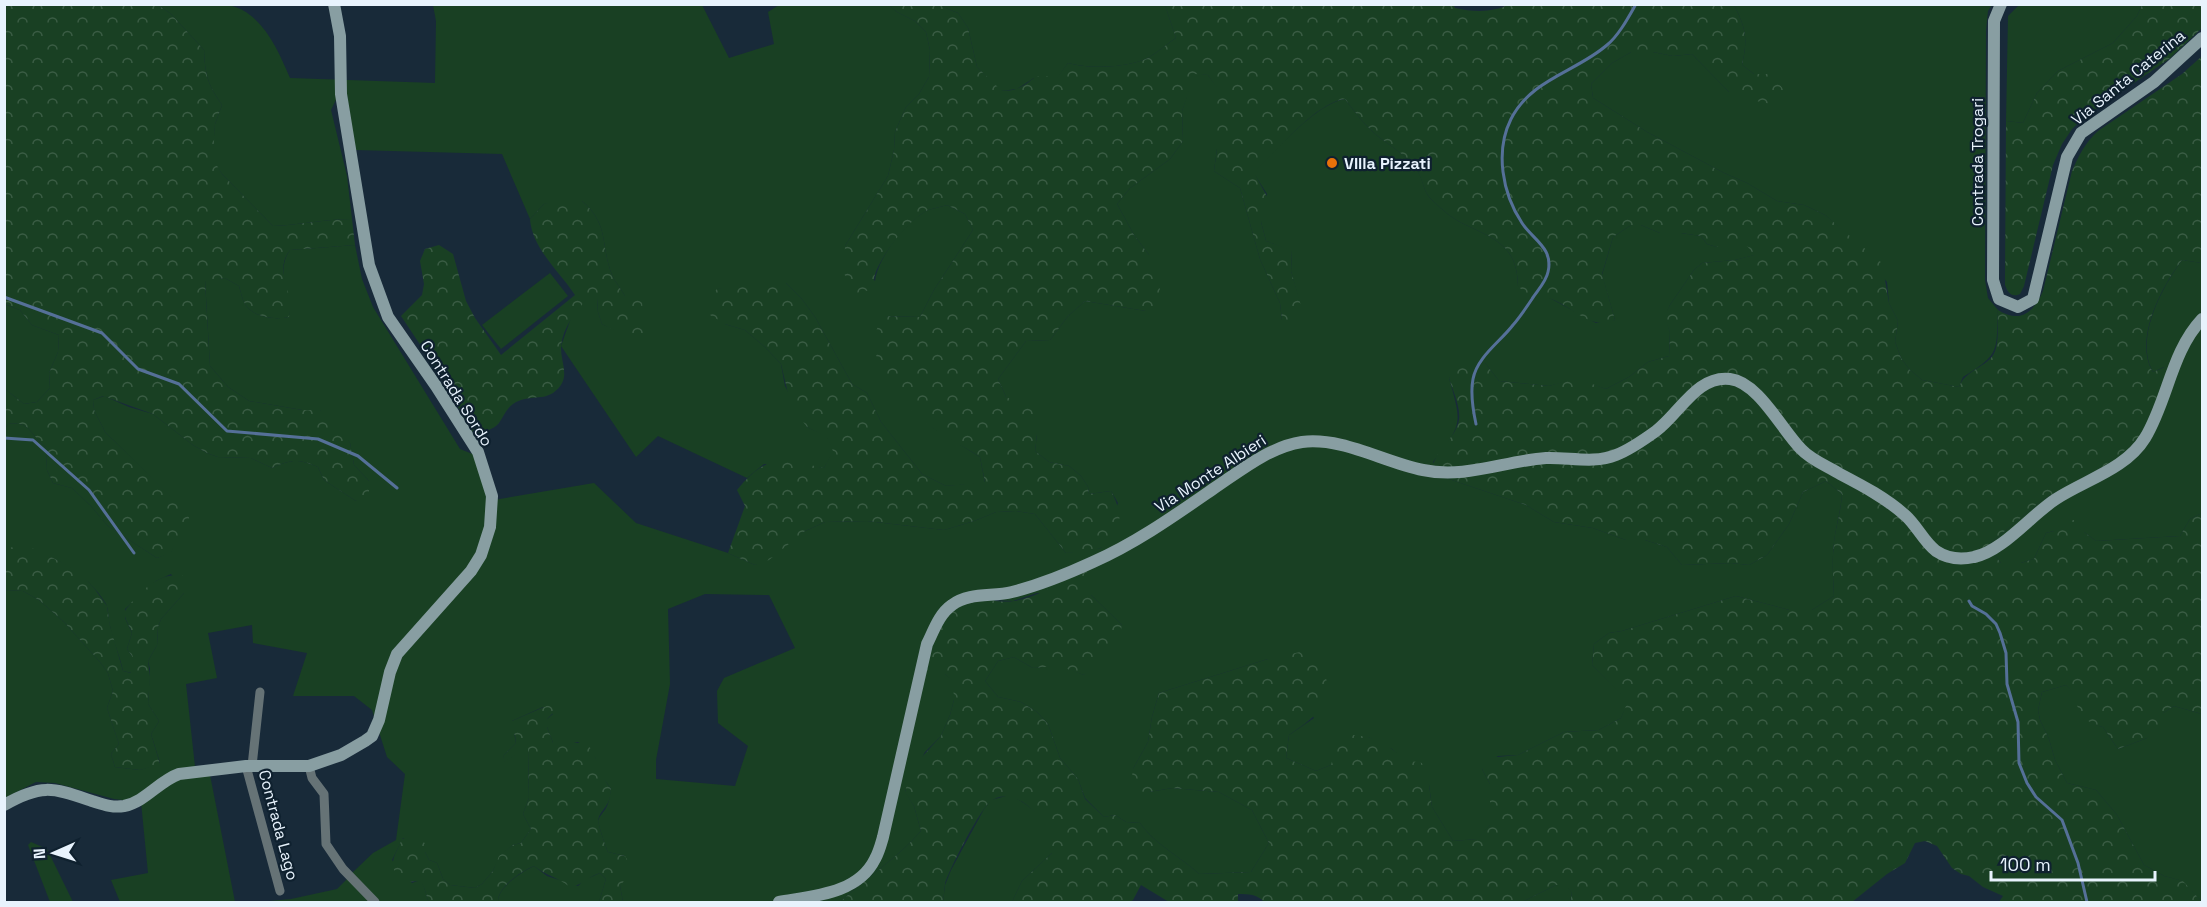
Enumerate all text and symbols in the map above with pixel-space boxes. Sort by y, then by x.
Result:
street label: Via Santa Caterina [2067,25,2190,130]
street label: Contrada Trogari [1967,98,1988,226]
place label: VIlla Pizzati [1344,153,1431,174]
marker: VIlla Pizzati [1325,156,1339,170]
street label: Contrada Sordo [416,336,498,450]
street label: Via Monte Albieri [1151,430,1270,517]
street label: Contrada Lago [254,768,303,883]
north arrow [24,823,84,883]
scale bar [1991,844,2154,882]
text: N [29,848,50,860]
text: 100 m [2000,853,2051,876]

